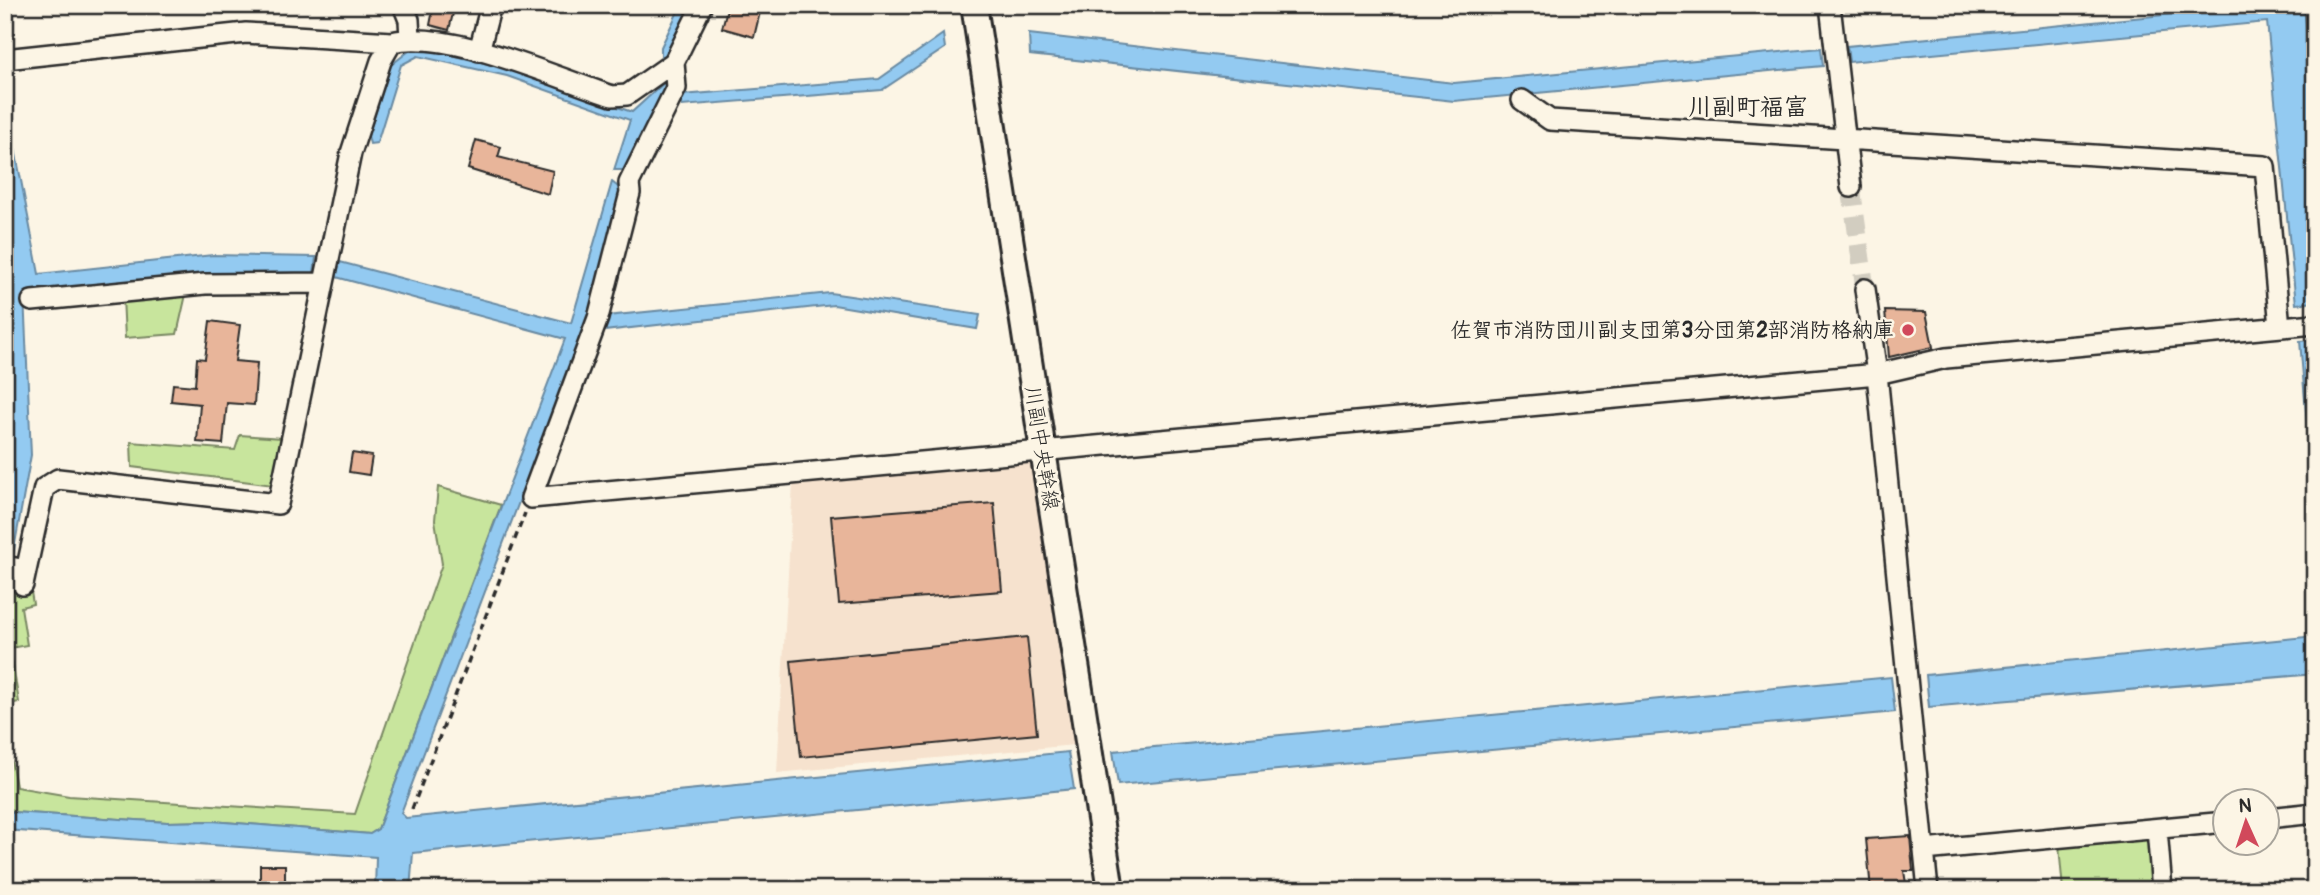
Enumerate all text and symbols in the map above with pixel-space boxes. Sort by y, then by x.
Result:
district label: 川副町福富 [1688,93,1808,122]
place label: 佐賀市消防団川副支団第3分団第2部消防格納庫 [1451,317,1894,344]
marker: 佐賀市消防団川副支団第3分団第2部消防格納庫 [1900,322,1916,338]
street label: 川副中央幹線 [1018,384,1065,512]
north arrow [2212,786,2282,856]
text: N [2238,794,2252,818]

